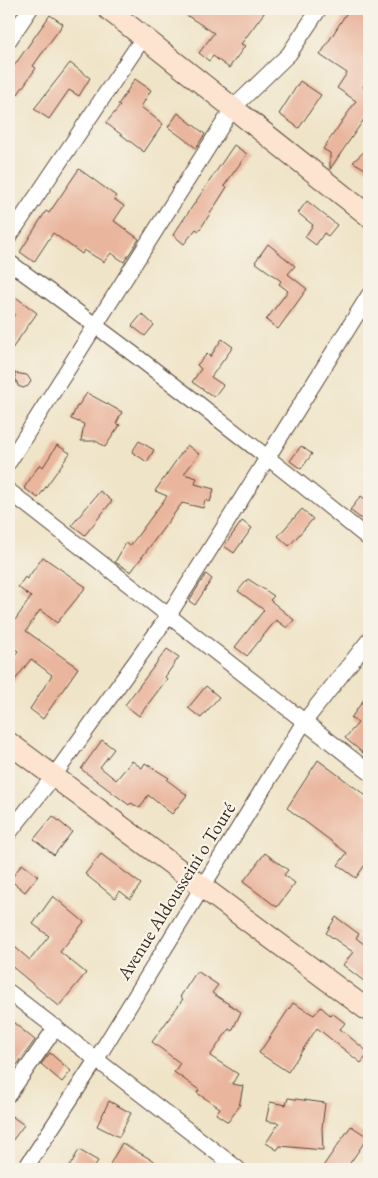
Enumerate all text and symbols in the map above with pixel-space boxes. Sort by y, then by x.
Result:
street label: Avenue Aldousseini o Touré [111,797,241,985]

